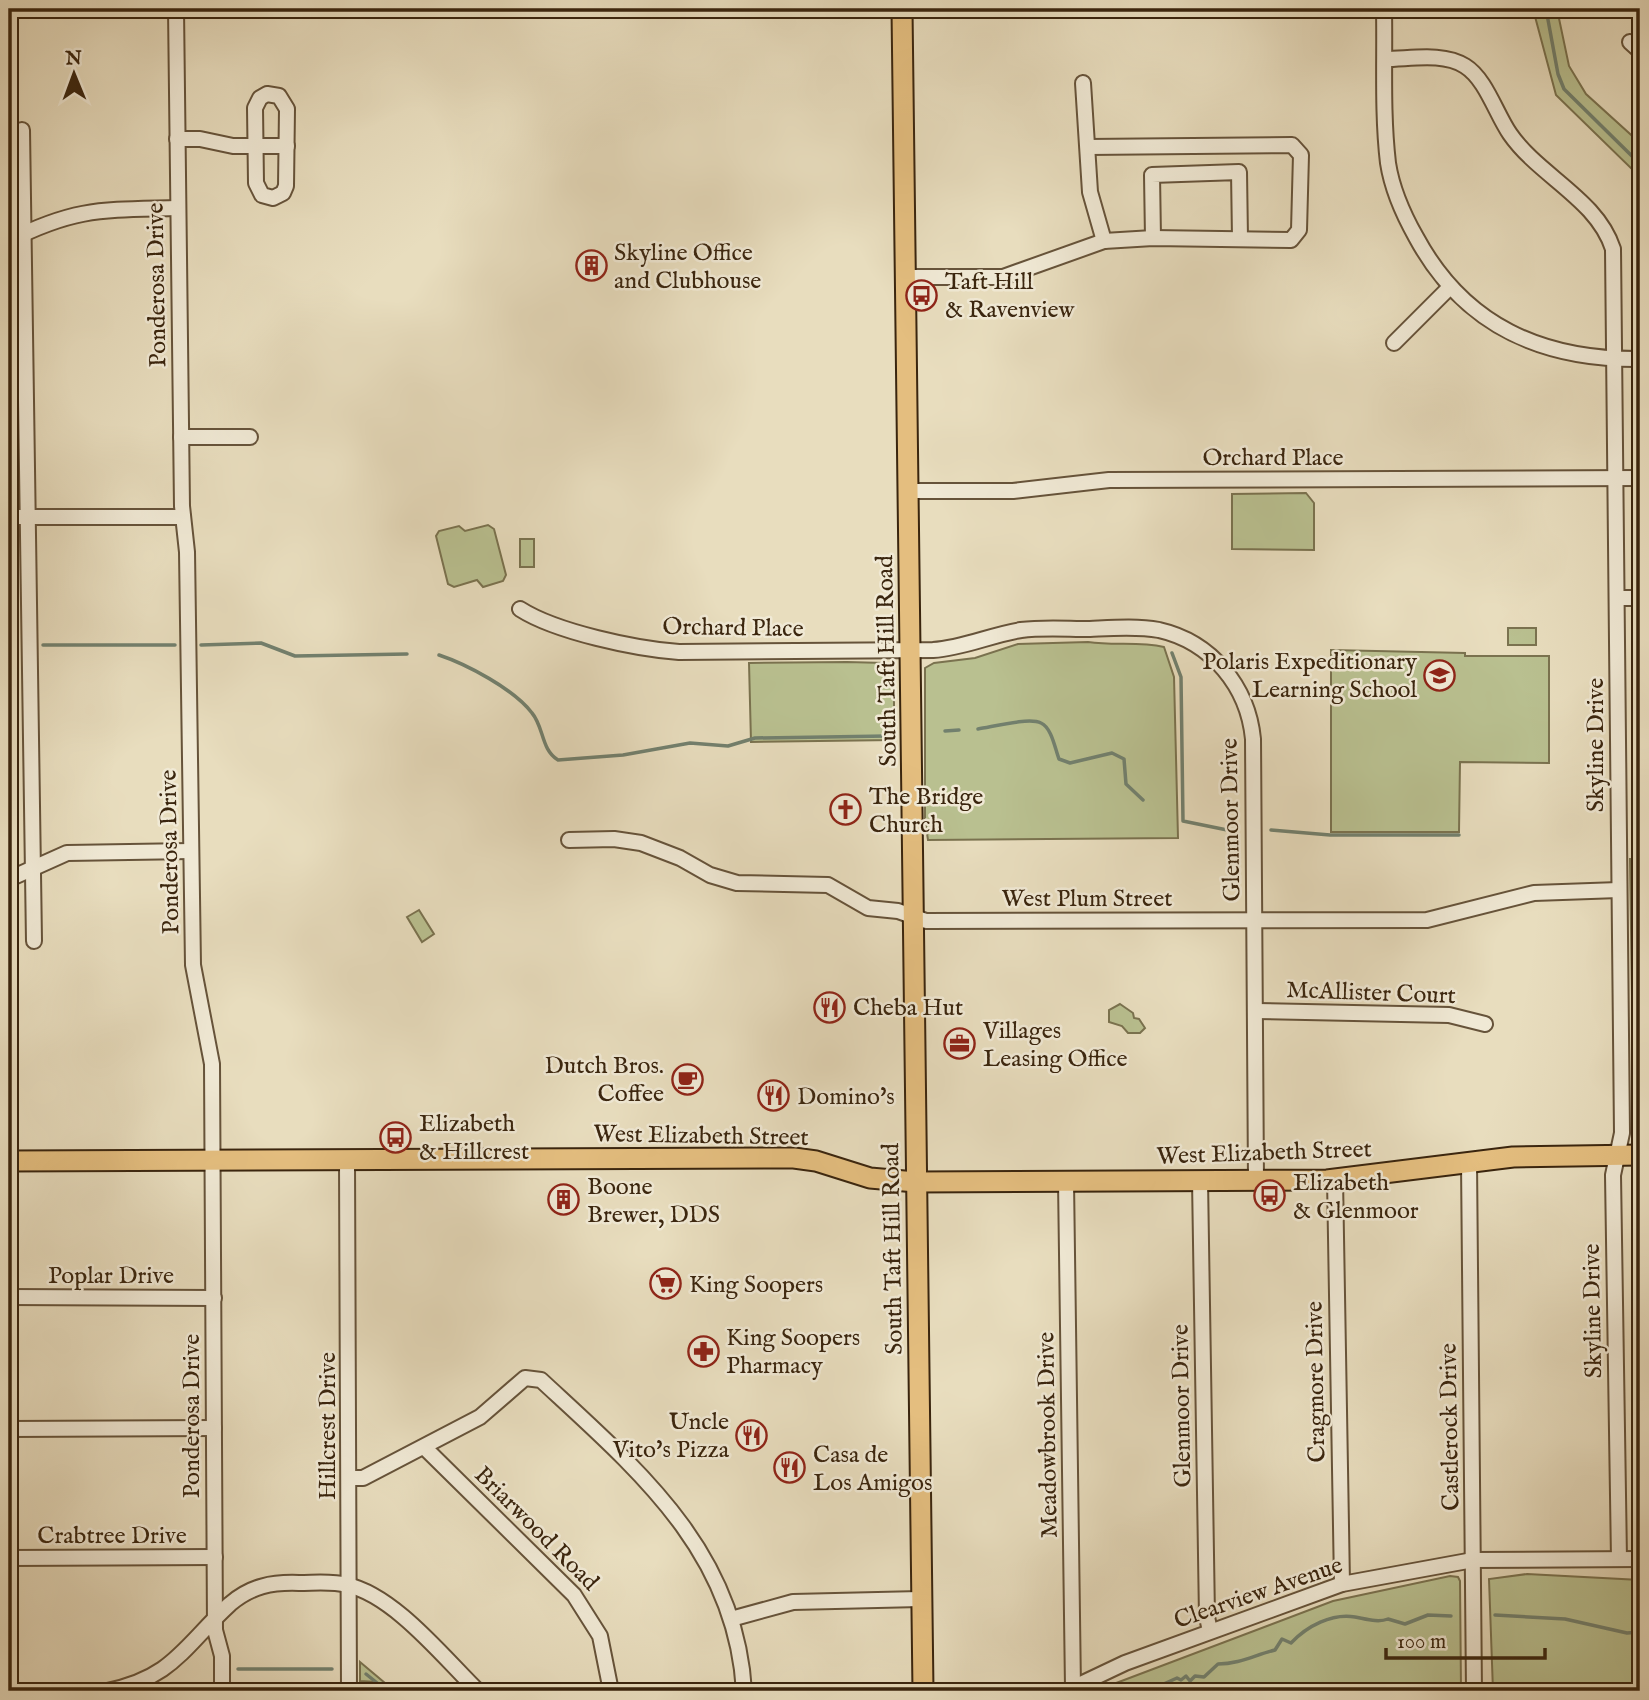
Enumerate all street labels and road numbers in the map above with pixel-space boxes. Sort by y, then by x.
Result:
street label: Ponderosa Drive [141,202,174,368]
street label: Orchard Place [1202,443,1344,474]
street label: South Taft Hill Road [870,555,905,767]
street label: Orchard Place [662,612,804,645]
street label: Skyline Drive [1581,678,1612,812]
street label: Glenmoor Drive [1215,738,1248,902]
street label: Ponderosa Drive [154,769,187,935]
street label: West Plum Street [1002,884,1172,915]
street label: McAllister Court [1286,975,1456,1012]
street label: West Elizabeth Street [593,1119,809,1154]
street label: West Elizabeth Street [1156,1134,1372,1173]
street label: South Taft Hill Road [876,1143,911,1355]
street label: Skyline Drive [1577,1243,1610,1379]
street label: Poplar Drive [48,1261,174,1292]
street label: Cragmore Drive [1300,1301,1333,1463]
street label: Glenmoor Drive [1166,1324,1199,1488]
street label: Meadowbrook Drive [1031,1332,1066,1538]
street label: Ponderosa Drive [177,1334,208,1498]
street label: Castlerock Drive [1434,1343,1467,1511]
street label: Hillcrest Drive [313,1352,344,1500]
street label: Briarwood Road [467,1460,605,1598]
street label: Crabtree Drive [37,1521,187,1552]
street label: Clearview Avenue [1170,1550,1347,1637]

